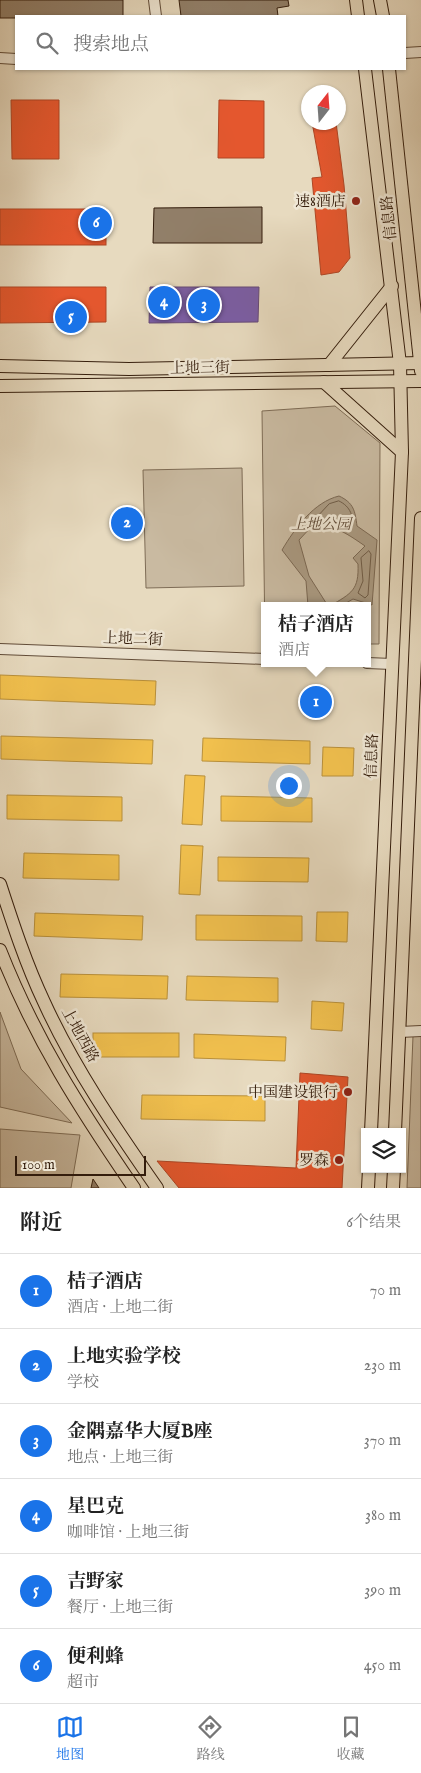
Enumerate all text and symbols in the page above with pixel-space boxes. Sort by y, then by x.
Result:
search box [15,15,406,70]
icon: search [33,29,61,57]
text: 搜索地点 [73,33,149,57]
north arrow [301,85,346,130]
place label: 速8酒店 [295,192,346,211]
marker: 速8酒店 [350,195,362,207]
street label: 信息路 [377,195,401,241]
pin: 6 [80,204,112,242]
pin: 4 [148,283,180,321]
pin: 3 [188,286,220,324]
pin: 5 [55,298,87,336]
street label: 上地三街 [170,358,230,378]
pin: 2 [111,504,143,542]
park label: 上地公园 [291,515,353,534]
popup [261,602,371,667]
text: 桔子酒店 [278,613,354,637]
street label: 上地二街 [103,628,163,650]
text: 酒店 [278,641,310,661]
pin: 1 [300,683,332,721]
street label: 信息路 [362,733,382,779]
your location [276,773,302,799]
street label: 上地西路 [57,1004,103,1066]
place label: 中国建设银行 [248,1083,338,1102]
marker: 中国建设银行 [342,1086,354,1098]
map controls [361,1128,406,1173]
button: layers [361,1128,406,1173]
place label: 罗森 [299,1151,329,1170]
scale bar [15,1153,146,1176]
marker: 罗森 [333,1154,345,1166]
text: 100 m [22,1156,55,1174]
text: 附近 [20,1210,62,1237]
text: 6个结果 [346,1213,401,1233]
text: 桔子酒店 [67,1270,143,1294]
text: 1 [33,1281,39,1301]
text: 70 m [370,1281,401,1301]
text: 酒店 · 上地二街 [67,1298,174,1318]
text: 上地实验学校 [67,1345,181,1369]
text: 2 [32,1356,40,1376]
text: 230 m [364,1356,401,1376]
text: 学校 [67,1373,99,1393]
text: 金隅嘉华大厦B座 [67,1420,213,1444]
text: 3 [33,1431,39,1451]
text: 370 m [364,1431,401,1451]
text: 地点 · 上地三街 [67,1448,174,1468]
text: 星巴克 [67,1495,124,1519]
text: 4 [32,1506,40,1526]
text: 380 m [365,1506,401,1526]
text: 咖啡馆 · 上地三街 [67,1523,190,1543]
text: 吉野家 [67,1570,124,1594]
text: 5 [33,1581,39,1601]
text: 390 m [364,1581,401,1601]
text: 餐厅 · 上地三街 [67,1598,174,1618]
text: 便利蜂 [67,1645,124,1669]
text: 6 [33,1656,39,1676]
text: 450 m [364,1656,401,1676]
text: 超市 [67,1673,99,1693]
tab: 地图 [56,1713,84,1764]
tab: 路线 [196,1713,224,1764]
tab: 收藏 [337,1713,365,1764]

